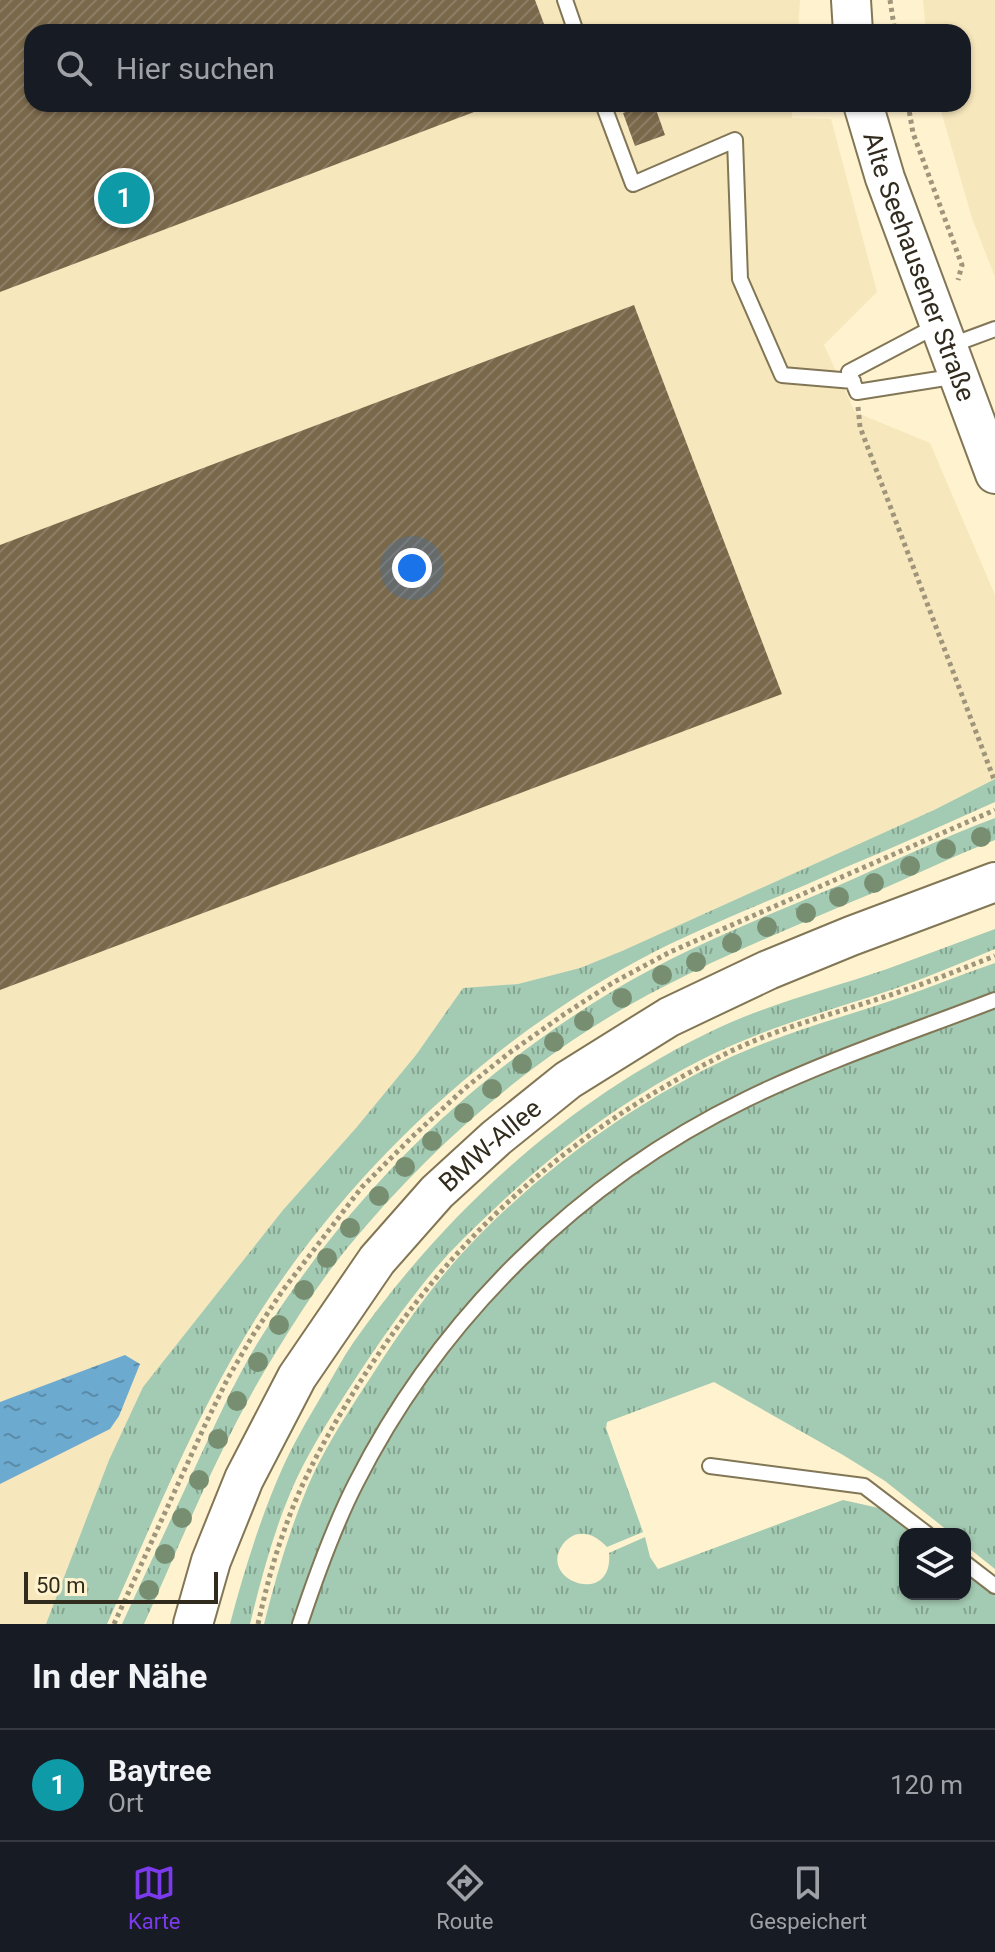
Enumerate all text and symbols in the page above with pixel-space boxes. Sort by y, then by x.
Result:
search box [24,24,971,112]
icon: search [52,46,96,90]
text: Hier suchen [116,51,275,86]
street label: Alte Seehausener Straße [857,128,982,405]
pin: 1 [98,168,150,228]
your location [392,548,432,588]
street label: BMW-Allee [433,1093,547,1198]
map controls [899,1528,971,1600]
button: layers [899,1528,971,1600]
scale bar [24,1568,218,1604]
text: 50 m [36,1573,85,1598]
text: In der Nähe [32,1656,207,1696]
text: Baytree [108,1753,211,1788]
text: 1 [51,1770,65,1800]
text: 120 m [890,1770,963,1800]
text: Ort [108,1788,144,1818]
tab: Karte [128,1861,181,1934]
tab: Route [436,1861,493,1934]
tab: Gespeichert [749,1861,867,1934]

